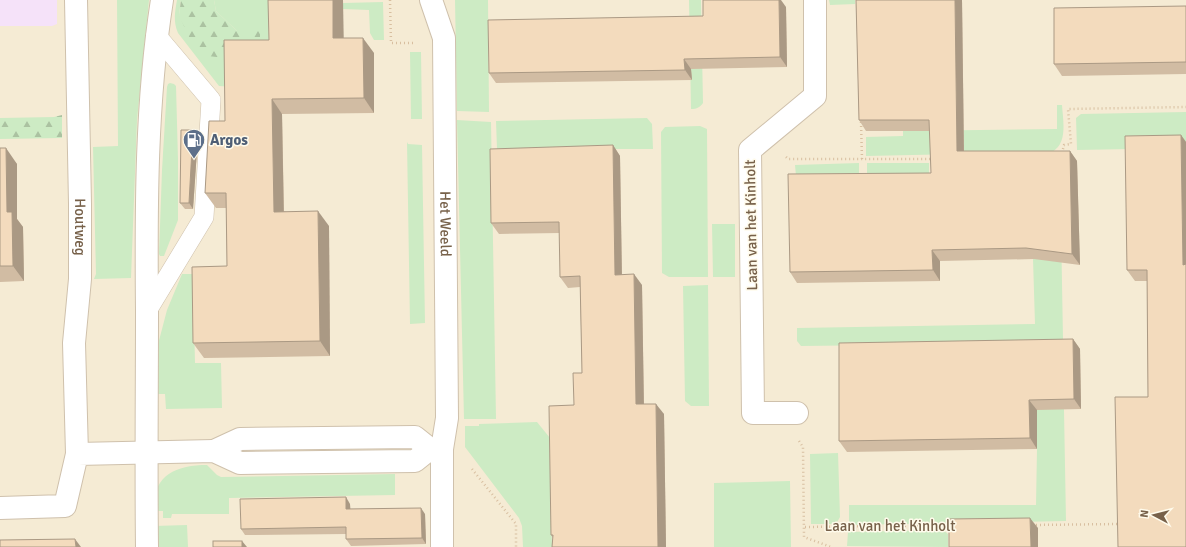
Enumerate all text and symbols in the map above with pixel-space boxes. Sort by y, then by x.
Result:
fuel station icon: Argos [181,127,207,160]
place label: Argos [210,131,248,149]
street label: Laan van het Kinholt [741,159,761,291]
street label: Het Weeld [436,191,455,257]
street label: Houtweg [71,198,89,256]
north arrow [1134,495,1174,535]
text: N [1138,509,1151,518]
street label: Laan van het Kinholt [824,517,956,535]

